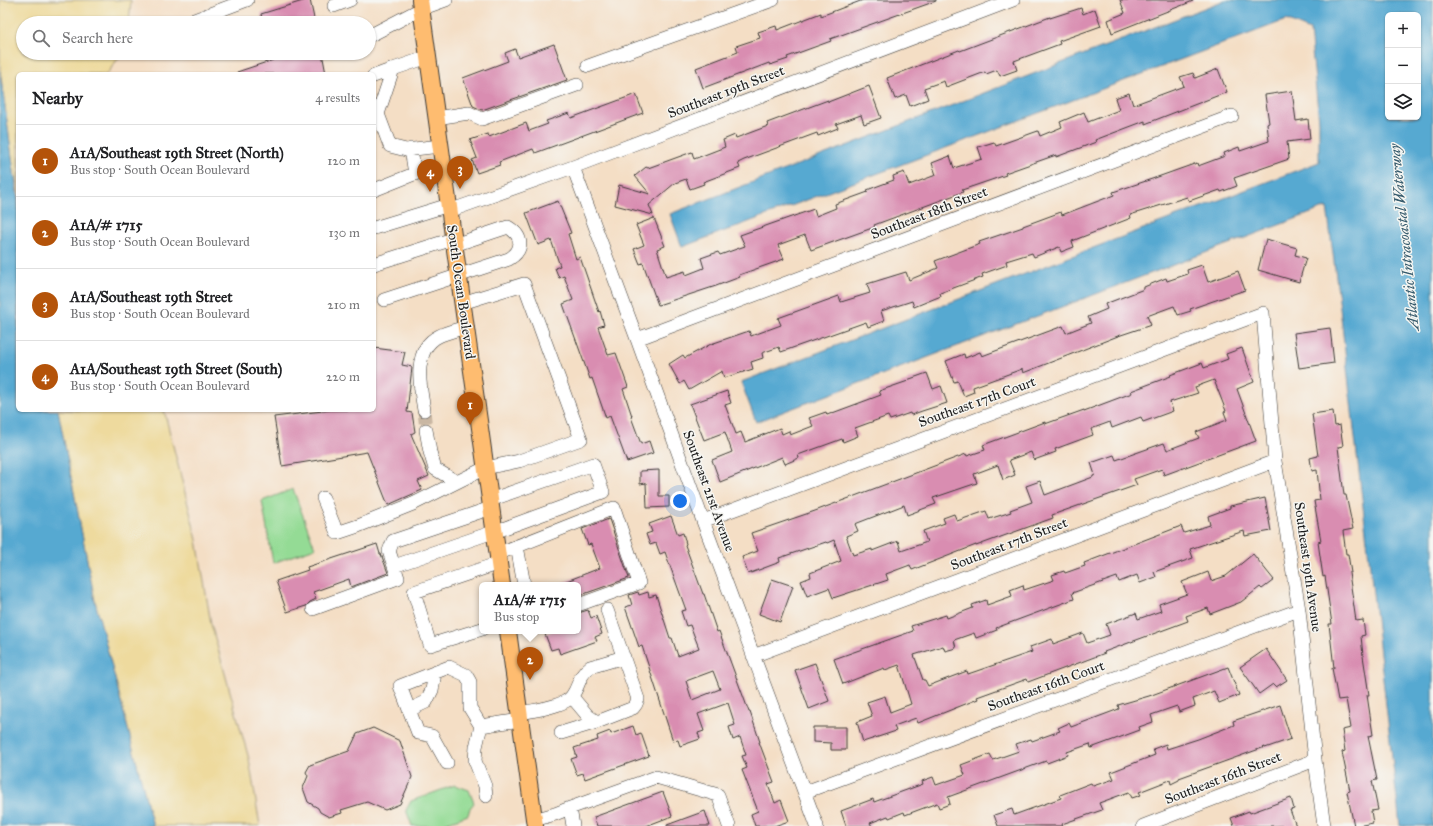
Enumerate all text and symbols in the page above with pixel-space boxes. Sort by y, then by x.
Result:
map controls [1385,12,1421,120]
button: + [1385,12,1421,48]
search box [16,16,376,60]
icon: search [30,27,52,49]
text: Search here [62,29,133,47]
button: − [1385,48,1421,84]
street label: Southeast 19th Street [665,62,787,122]
button: layers [1385,84,1421,120]
text: Nearby [32,88,83,109]
text: 4 results [315,90,360,106]
water label: Atlantic Intracoastal Waterway [1385,141,1423,333]
text: A1A/Southeast 19th Street (North) [70,144,284,162]
text: 1 [42,153,48,169]
text: 120 m [327,153,360,169]
pin: 3 [447,156,473,189]
pin: 4 [417,159,443,192]
text: Bus stop · South Ocean Boulevard [70,162,250,178]
street label: Southeast 18th Street [868,183,990,243]
text: A1A/# 1715 [70,216,142,234]
street label: South Ocean Boulevard [443,224,479,360]
text: 2 [42,225,48,241]
text: 130 m [328,225,360,241]
text: Bus stop · South Ocean Boulevard [70,234,250,250]
text: A1A/Southeast 19th Street [70,288,233,306]
text: 3 [42,297,48,313]
text: 210 m [327,297,360,313]
text: Bus stop · South Ocean Boulevard [70,306,250,322]
text: A1A/Southeast 19th Street (South) [70,360,282,378]
text: 4 [41,369,49,385]
text: 220 m [326,369,360,385]
street label: Southeast 17th Court [916,373,1038,431]
text: Bus stop · South Ocean Boulevard [70,378,250,394]
pin: 1 [457,392,483,425]
street label: Southeast 21st Avenue [679,428,739,554]
your location [670,491,690,511]
street label: Southeast 19th Avenue [1290,501,1326,633]
street label: Southeast 17th Street [948,514,1070,574]
popup [479,582,581,634]
text: A1A/# 1715 [494,591,566,609]
text: Bus stop [494,609,539,625]
pin: 2 [517,647,543,680]
street label: Southeast 16th Court [985,657,1107,715]
street label: Southeast 16th Street [1162,748,1284,808]

